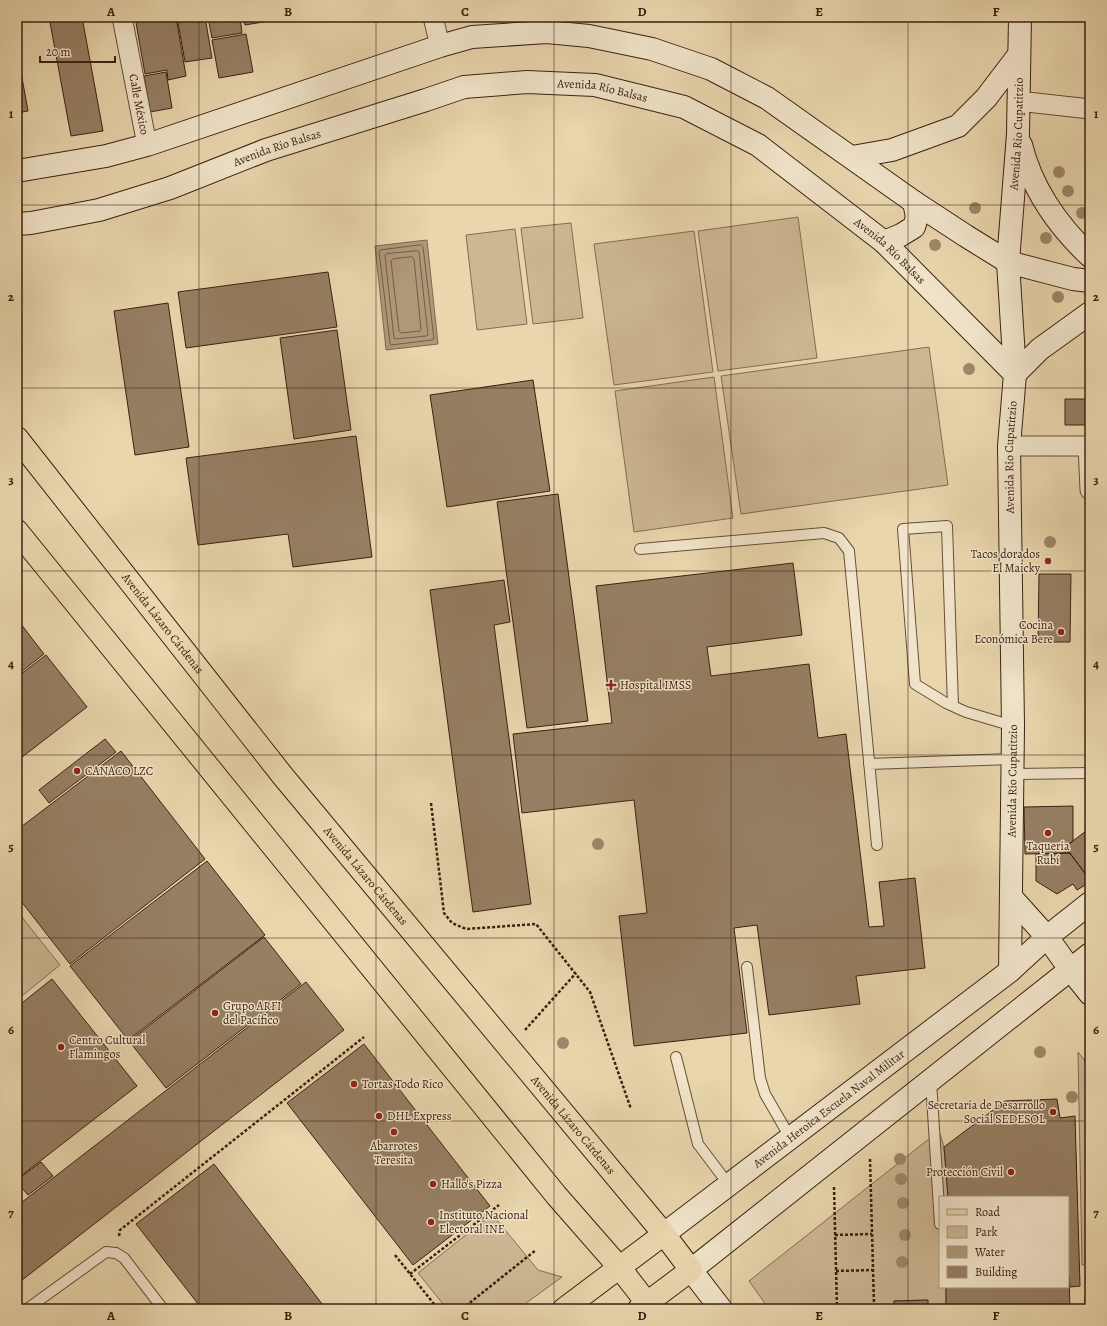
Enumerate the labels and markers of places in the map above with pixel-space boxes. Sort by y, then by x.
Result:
place label: Tacos dorados El Maicky [971,546,1041,576]
marker: Tacos dorados El Maicky [1043,556,1053,566]
place label: Cocina Económica Bere [974,617,1053,647]
marker: Cocina Económica Bere [1056,627,1066,637]
place label: Hospital IMSS [620,677,691,693]
marker: Hospital IMSS [605,679,617,691]
place label: CANACO LZC [85,763,153,779]
marker: CANACO LZC [72,766,82,776]
marker: Taquería Rubí [1043,828,1053,838]
place label: Taquería Rubí [1026,838,1070,868]
place label: Grupo ARFI del Pacífico [223,998,281,1028]
marker: Grupo ARFI del Pacífico [210,1008,220,1018]
place label: Centro Cultural Flamingos [69,1032,145,1062]
marker: Centro Cultural Flamingos [56,1042,66,1052]
place label: Tortas Todo Rico [362,1076,443,1092]
marker: Tortas Todo Rico [349,1079,359,1089]
place label: Secretaría de Desarrollo Social SEDESOL [928,1097,1046,1127]
marker: Secretaría de Desarrollo Social SEDESOL [1048,1107,1058,1117]
place label: DHL Express [387,1108,452,1124]
marker: DHL Express [374,1111,384,1121]
marker: Abarrotes Teresita [389,1127,399,1137]
place label: Abarrotes Teresita [369,1138,418,1168]
place label: Protección Civil [926,1164,1003,1180]
marker: Protección Civil [1006,1167,1016,1177]
place label: Hallo's Pizza [441,1176,503,1192]
marker: Hallo's Pizza [428,1179,438,1189]
place label: Instituto Nacional Electoral INE [439,1207,528,1237]
marker: Instituto Nacional Electoral INE [426,1217,436,1227]

